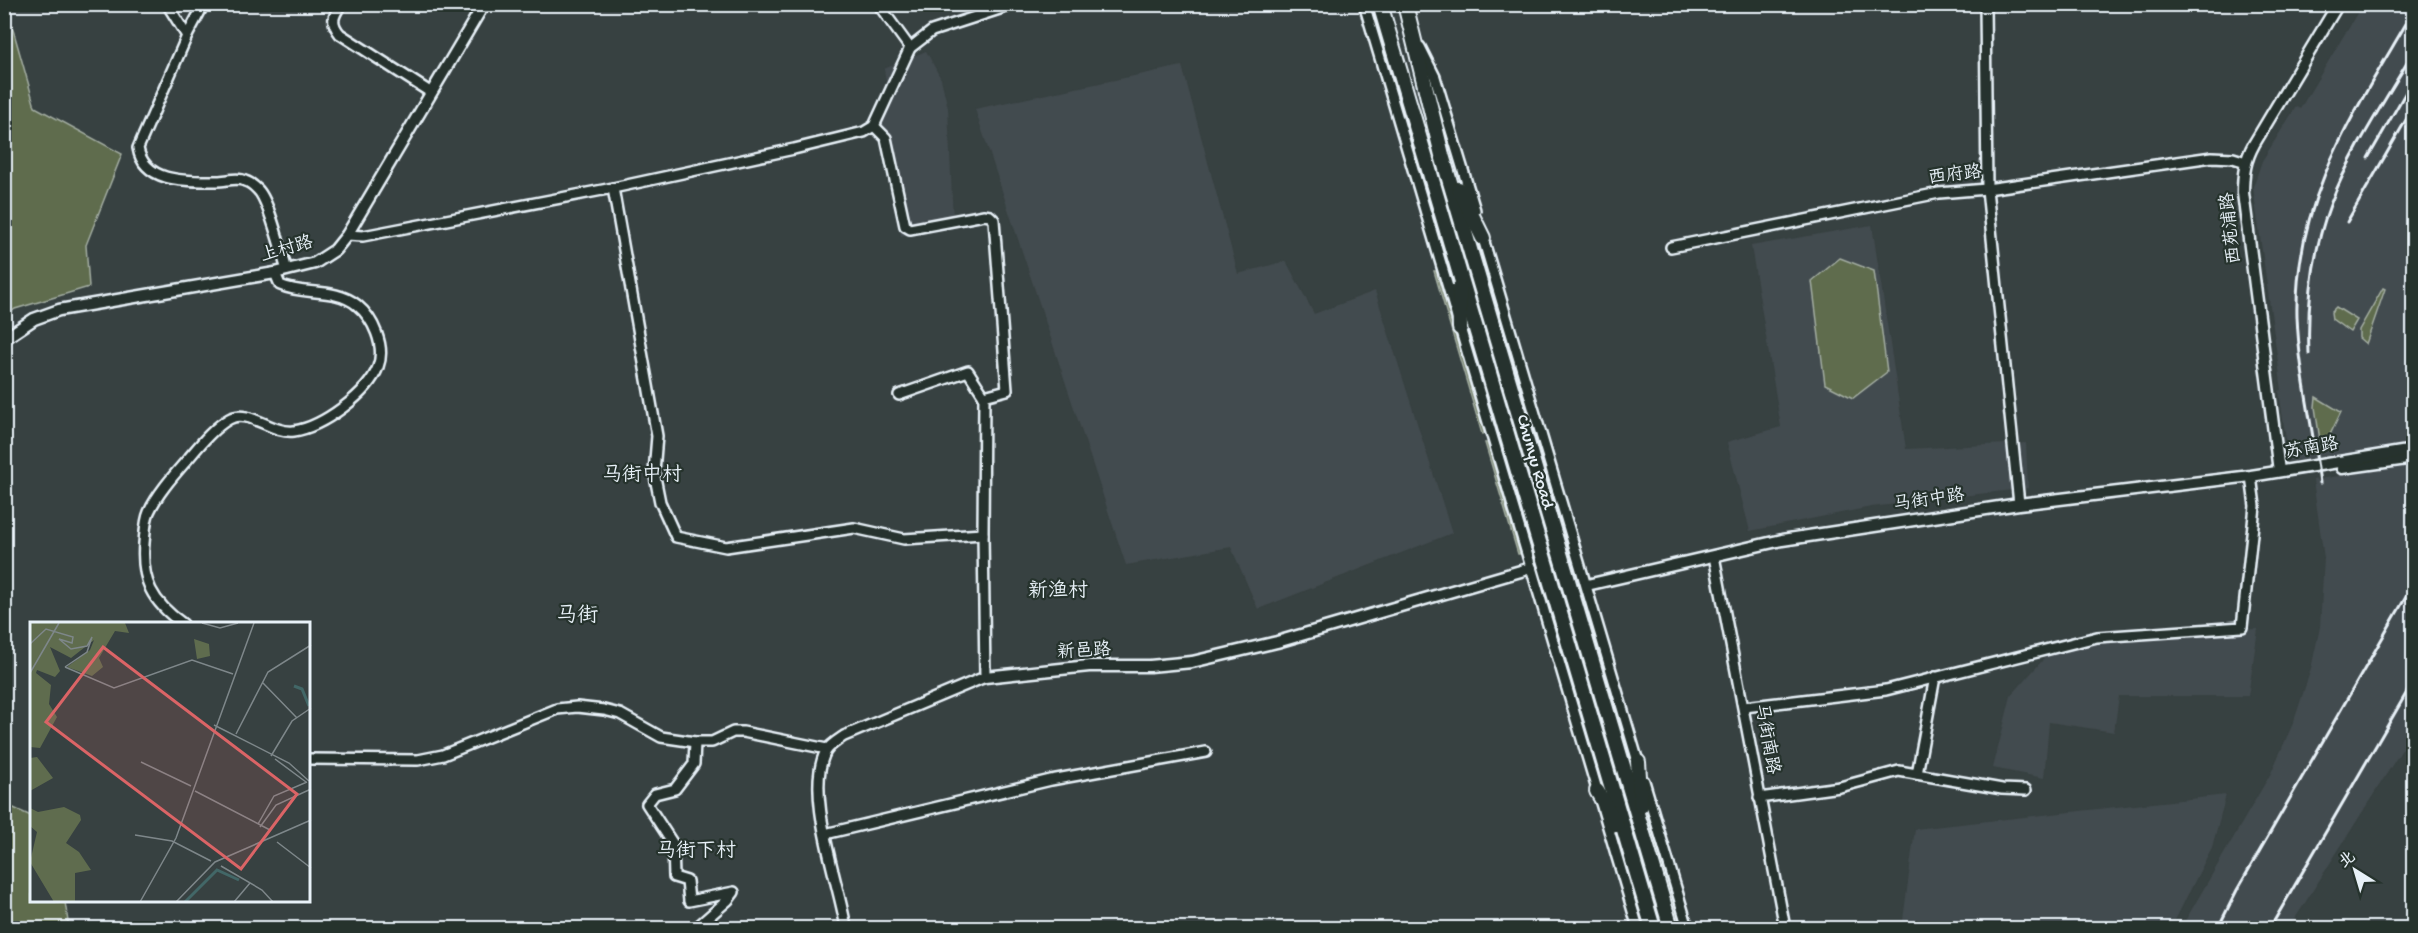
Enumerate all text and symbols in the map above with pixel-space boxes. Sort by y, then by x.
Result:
street label: 西府路 [1927,161,1983,190]
street label: 西苑浦路 [2217,191,2246,265]
street label: 上村路 [258,232,316,268]
street label: Chunyu Road [1510,412,1558,513]
street label: 苏南路 [2283,433,2340,464]
district label: 马街中村 [602,463,682,488]
street label: 马街中路 [1892,485,1966,516]
district label: 新渔村 [1028,579,1088,604]
district label: 马街 [556,604,598,630]
inset map [30,622,310,903]
street label: 新邑路 [1056,639,1112,664]
street label: 马街南路 [1749,702,1784,776]
district label: 马街下村 [656,840,736,864]
north arrow [2325,840,2385,900]
text: 北 [2335,848,2360,873]

